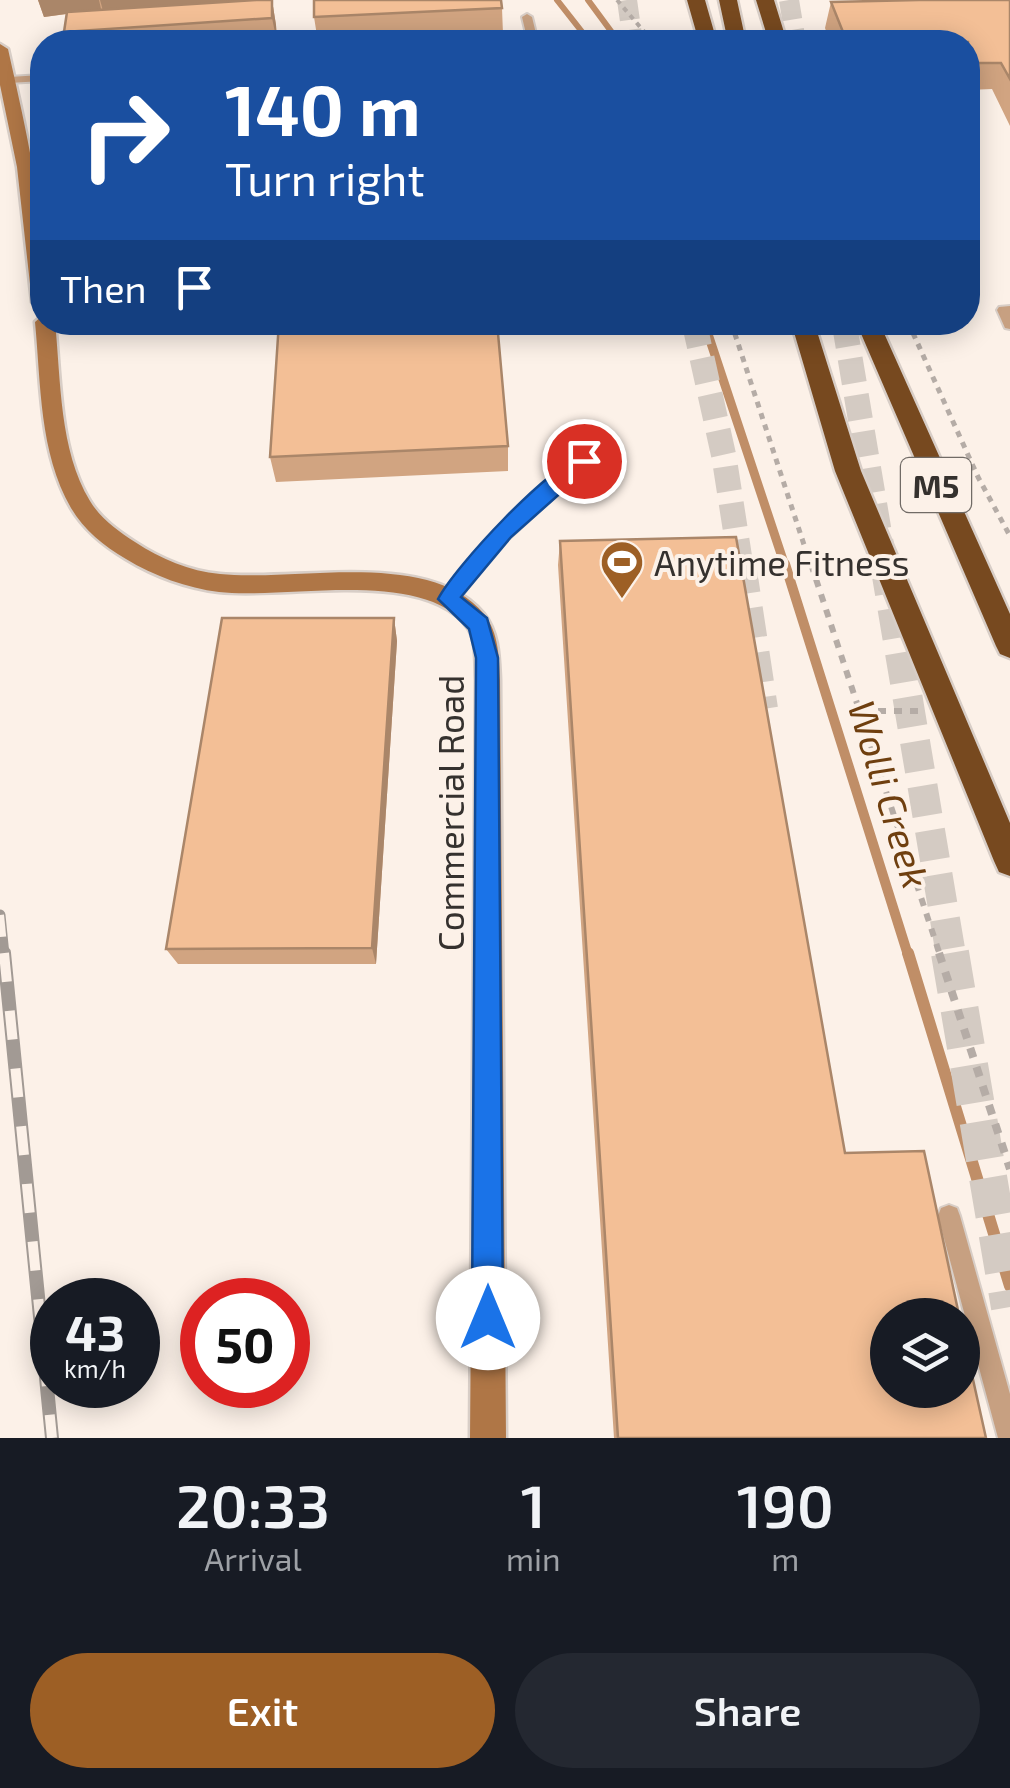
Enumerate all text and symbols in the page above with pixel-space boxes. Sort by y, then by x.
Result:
text: 140 m [225,66,421,150]
icon: right [60,70,190,200]
text: Turn right [225,151,425,205]
icon: arrive [167,260,222,315]
text: Then [60,265,147,311]
pin [542,419,627,504]
icon: arrive [557,434,612,489]
road number: M5 [901,458,971,512]
sports icon: Anytime Fitness [599,539,645,600]
place label: Anytime Fitness [654,541,909,583]
street label: Commercial Road [429,675,471,951]
water label: Wolli Creek [840,695,940,893]
position arrow [436,1266,540,1370]
speed limit sign: 50 [180,1278,310,1408]
map controls [870,1298,980,1408]
button: layers [870,1298,980,1408]
text: 43 [65,1301,125,1361]
text: km/h [64,1353,126,1383]
text: 20:33 [176,1468,330,1540]
text: 1 [521,1468,546,1540]
text: 190 [737,1468,834,1540]
text: Arrival [204,1539,302,1577]
text: min [506,1539,561,1577]
text: m [771,1539,799,1577]
button: Exit [30,1653,495,1768]
button: Share [515,1653,980,1768]

